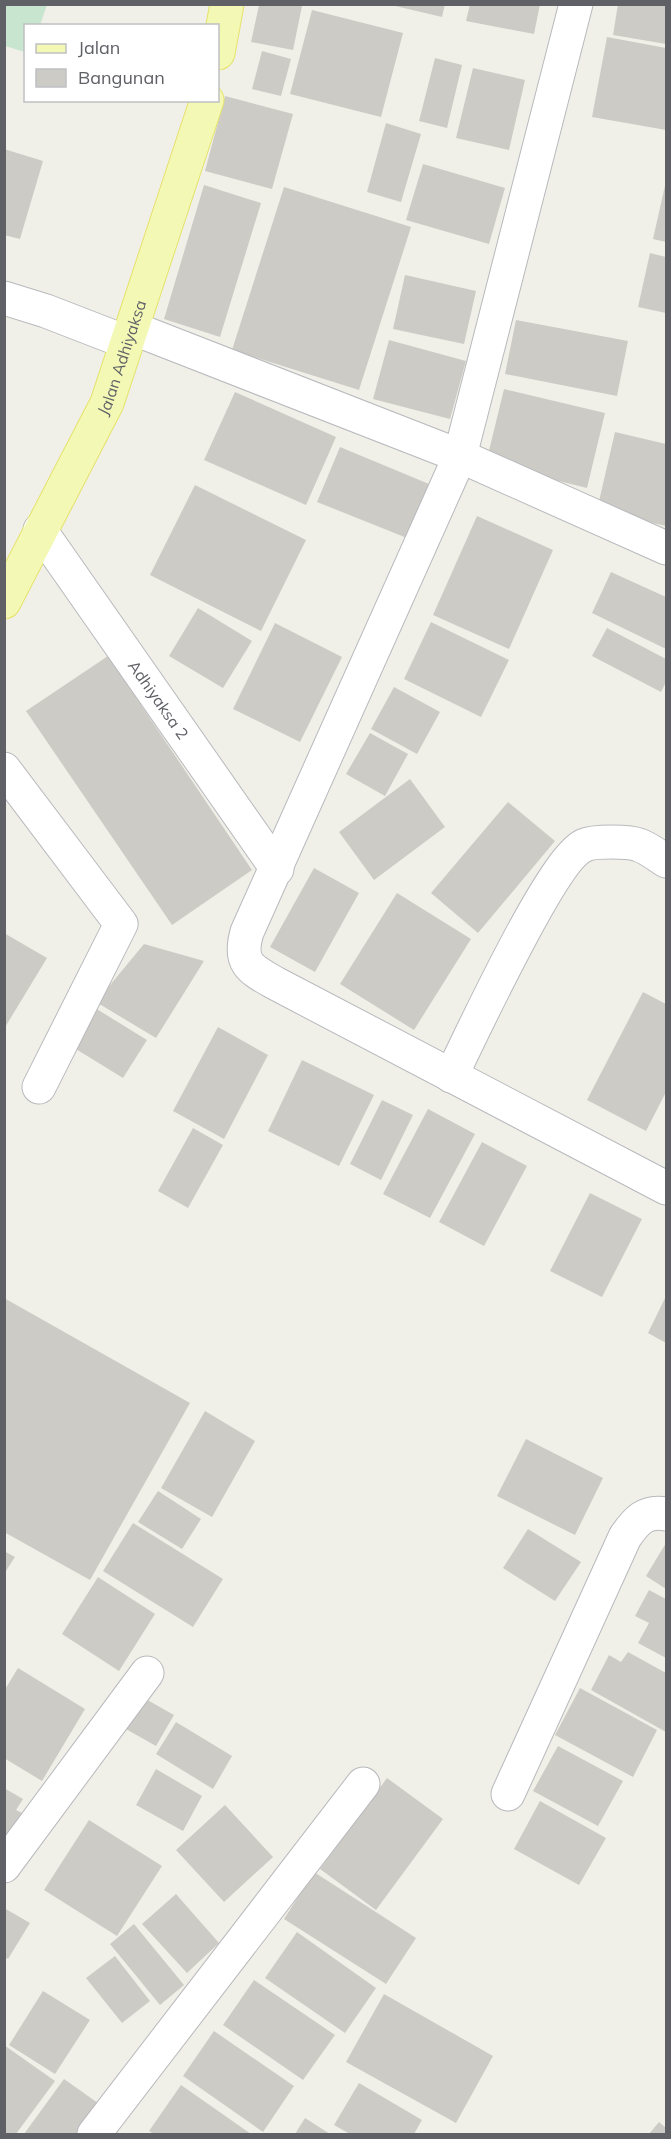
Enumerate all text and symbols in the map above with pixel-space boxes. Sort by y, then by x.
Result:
legend [24,24,219,102]
text: Jalan [78,36,120,59]
text: Bangunan [78,66,165,89]
street label: Jalan Adhiyaksa [93,297,150,418]
street label: Adhiyaksa 2 [124,656,193,743]

